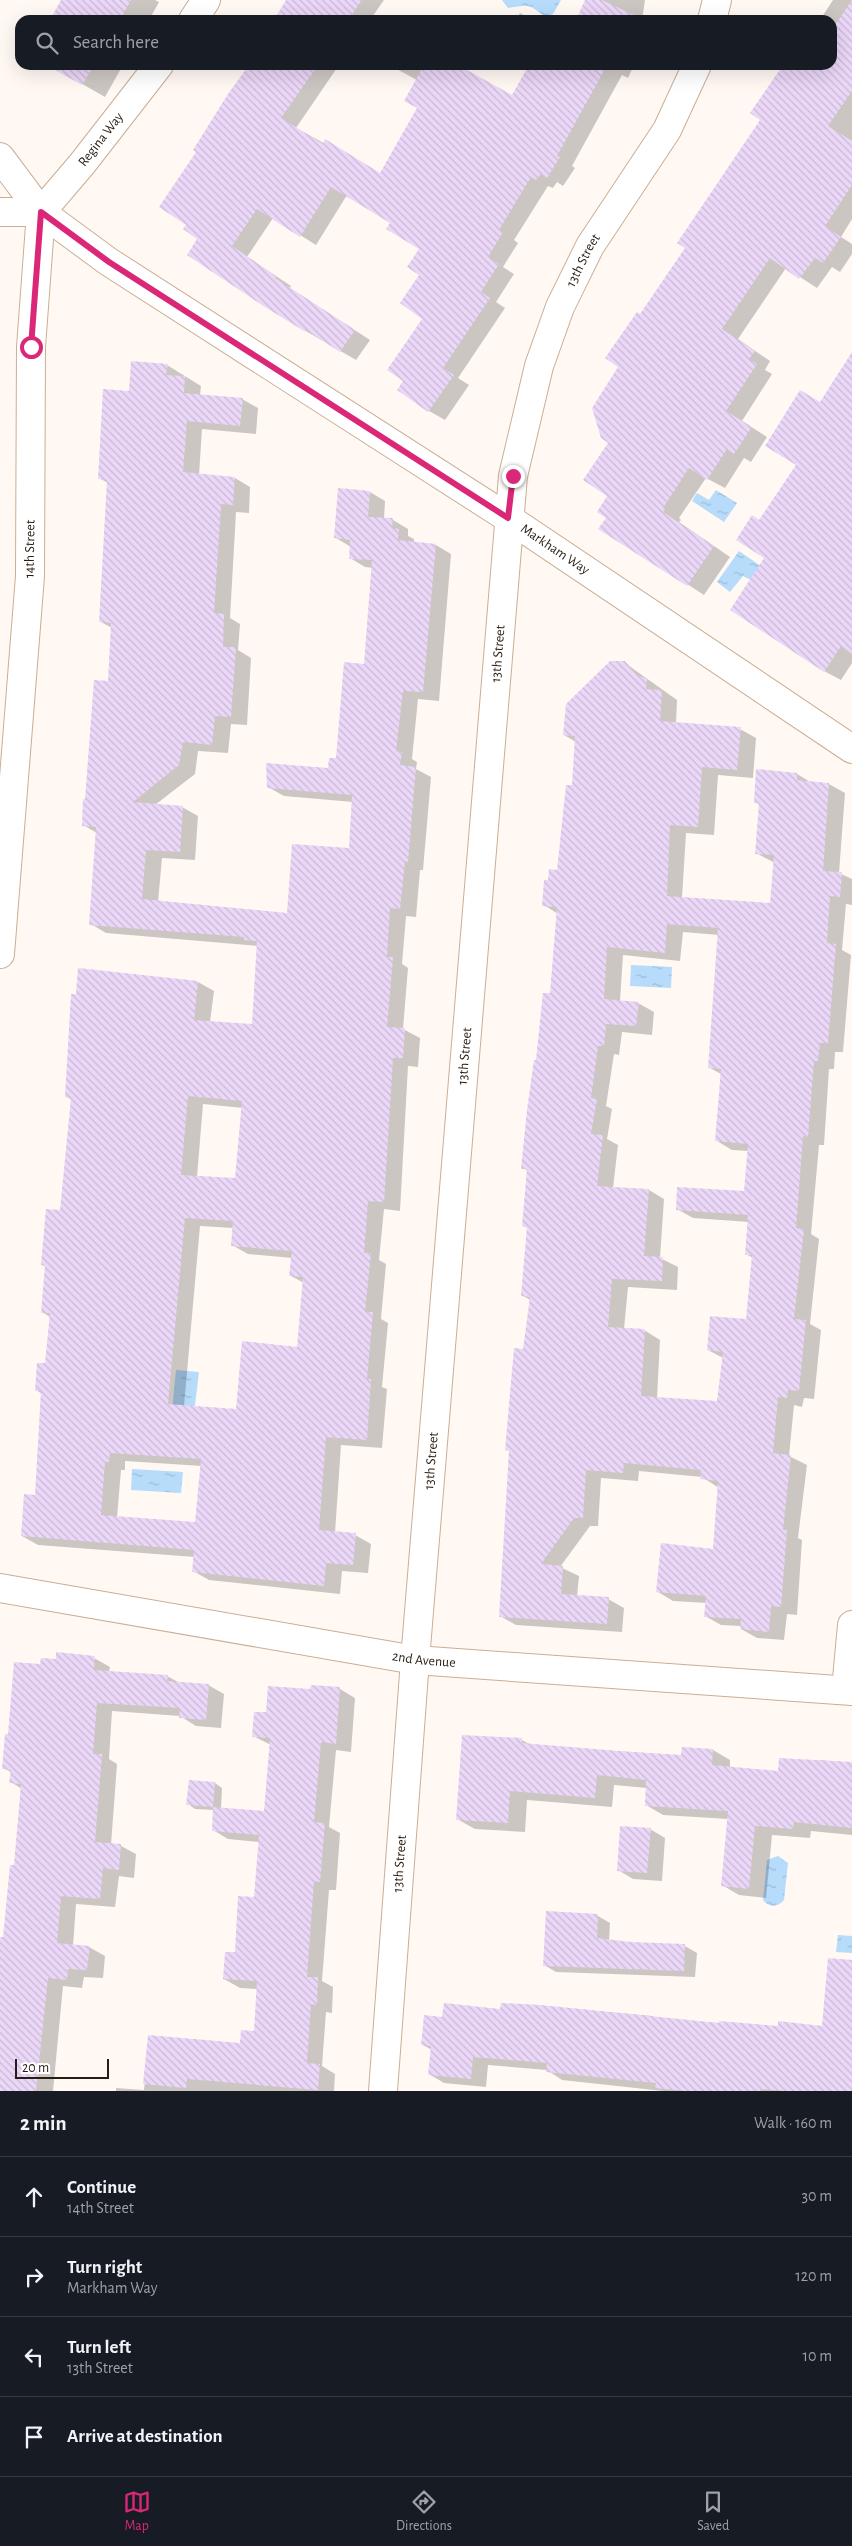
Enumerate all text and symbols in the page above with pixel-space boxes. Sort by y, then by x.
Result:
search box [15,15,837,70]
icon: search [33,29,61,57]
text: Search here [73,33,159,52]
street label: Regina Way [76,110,126,169]
street label: 13th Street [564,231,603,289]
route start [20,336,43,359]
route end [502,465,525,488]
street label: 14th Street [22,519,38,578]
street label: Markham Way [518,522,592,577]
street label: 13th Street [489,624,508,683]
street label: 13th Street [456,1026,474,1086]
street label: 13th Street [422,1431,441,1490]
street label: 2nd Avenue [391,1649,456,1670]
street label: 13th Street [391,1834,409,1893]
scale bar [15,2056,109,2079]
text: 20 m [22,2061,49,2075]
text: 2 min [20,2113,67,2134]
text: Walk · 160 m [754,2115,832,2131]
text: Continue [67,2178,136,2197]
icon: ahead [20,2183,48,2211]
text: 30 m [802,2188,832,2204]
text: 14th Street [67,2200,134,2216]
text: Turn right [67,2258,142,2277]
icon: right [20,2263,48,2291]
text: 120 m [795,2268,832,2284]
text: Markham Way [67,2280,158,2296]
text: Turn left [67,2338,131,2357]
icon: left [20,2343,48,2371]
text: 10 m [803,2348,832,2364]
text: 13th Street [67,2360,133,2376]
icon: arrive [20,2423,48,2451]
text: Arrive at destination [67,2427,223,2446]
tab: Map [123,2488,151,2535]
tab: Directions [396,2488,452,2535]
tab: Saved [697,2488,729,2535]

